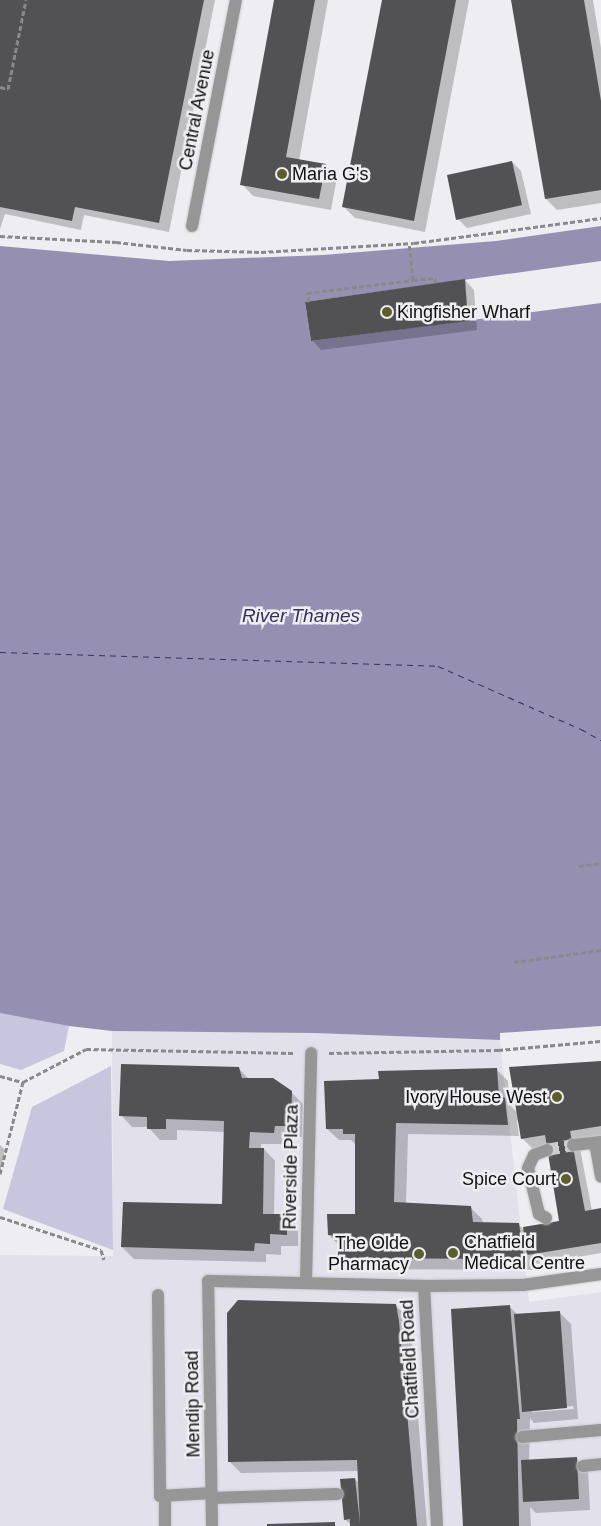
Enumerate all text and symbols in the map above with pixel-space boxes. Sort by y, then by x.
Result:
street label: Central Avenue [175,47,219,173]
place label: Maria G's [292,163,368,185]
marker: Maria G's [276,168,288,180]
place label: Kingfisher Wharf [397,301,530,323]
marker: Kingfisher Wharf [381,306,393,318]
water label: River Thames [242,605,360,627]
place label: Ivory House West [405,1086,547,1108]
marker: Ivory House West [551,1091,563,1103]
street label: Riverside Plaza [279,1104,303,1230]
place label: Spice Court [462,1168,556,1190]
marker: Spice Court [560,1173,572,1185]
place label: Chatfield Medical Centre [464,1232,585,1274]
place label: The Olde Pharmacy [328,1233,409,1276]
marker: Chatfield Medical Centre [446,1246,460,1260]
marker: The Olde Pharmacy [413,1248,425,1260]
street label: Chatfield Road [396,1299,424,1419]
street label: Mendip Road [181,1350,205,1458]

